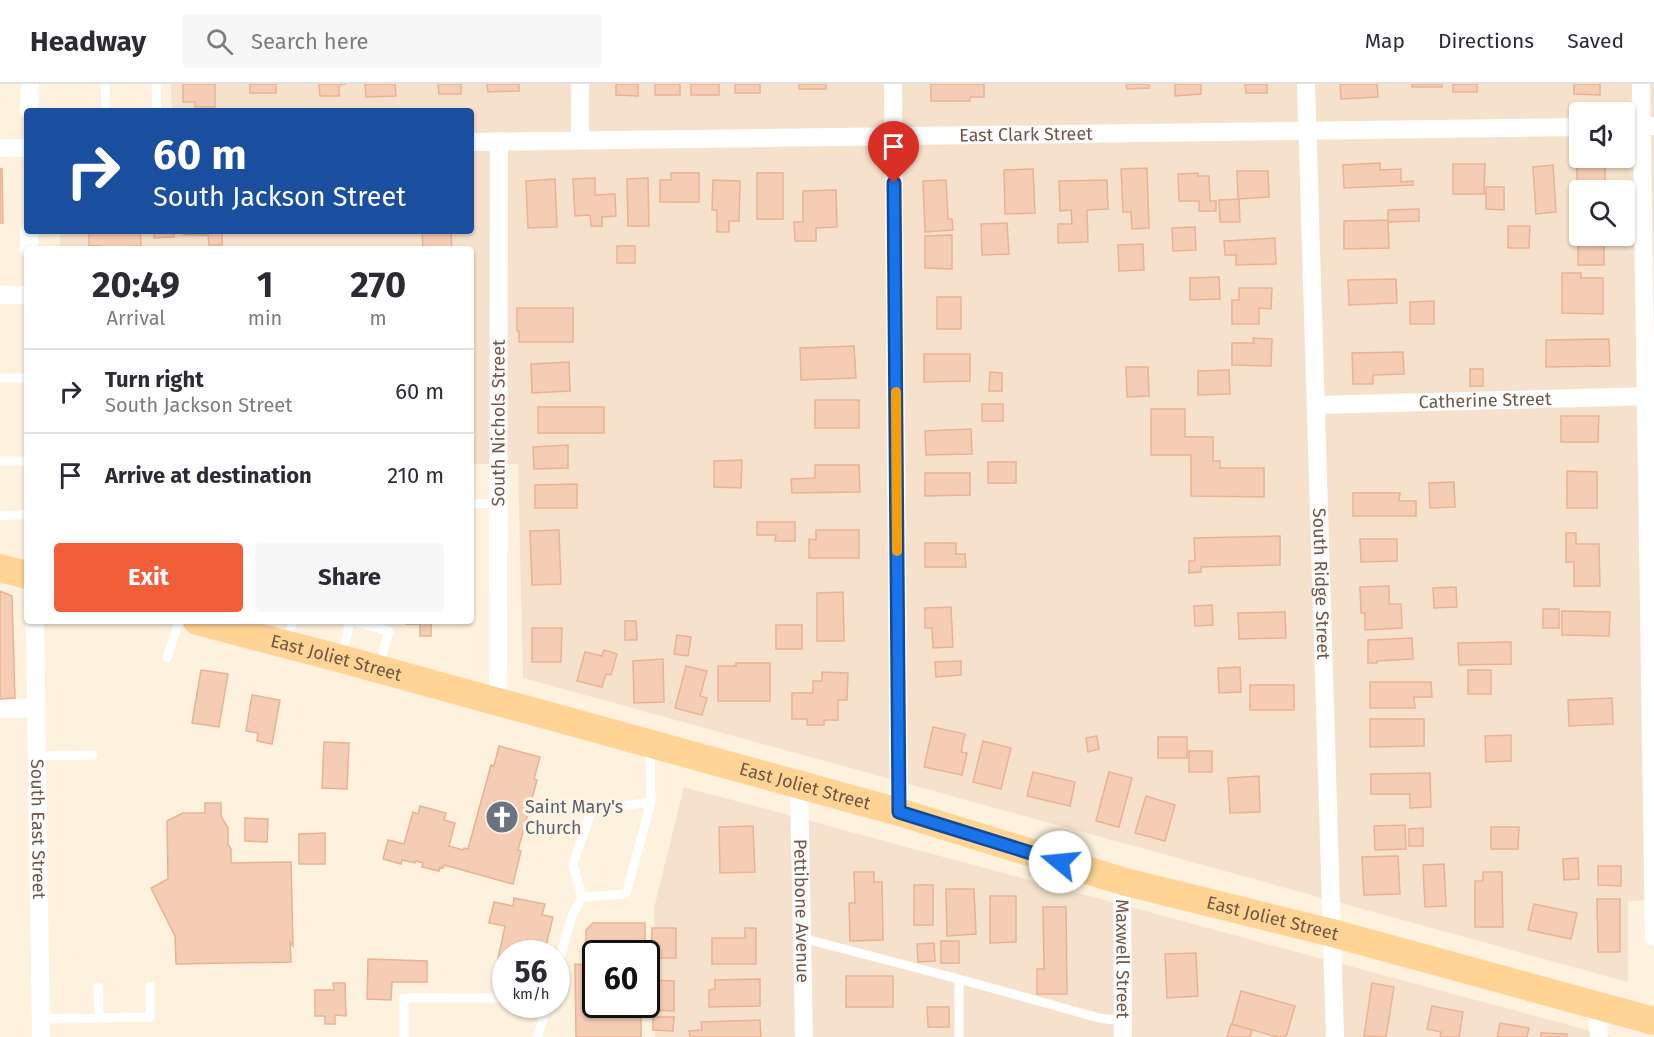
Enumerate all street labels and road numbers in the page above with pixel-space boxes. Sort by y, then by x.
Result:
street label: East Clark Street [959,123,1093,146]
street label: South Nichols Street [487,339,510,507]
street label: Catherine Street [1418,388,1552,413]
street label: South Ridge Street [1308,508,1335,661]
street label: East Joliet Street [268,630,405,686]
street label: East Joliet Street [737,758,873,815]
street label: South East Street [26,759,50,900]
street label: Pettibone Avenue [789,839,814,983]
street label: East Joliet Street [1204,891,1341,945]
street label: Maxwell Street [1111,899,1134,1019]

